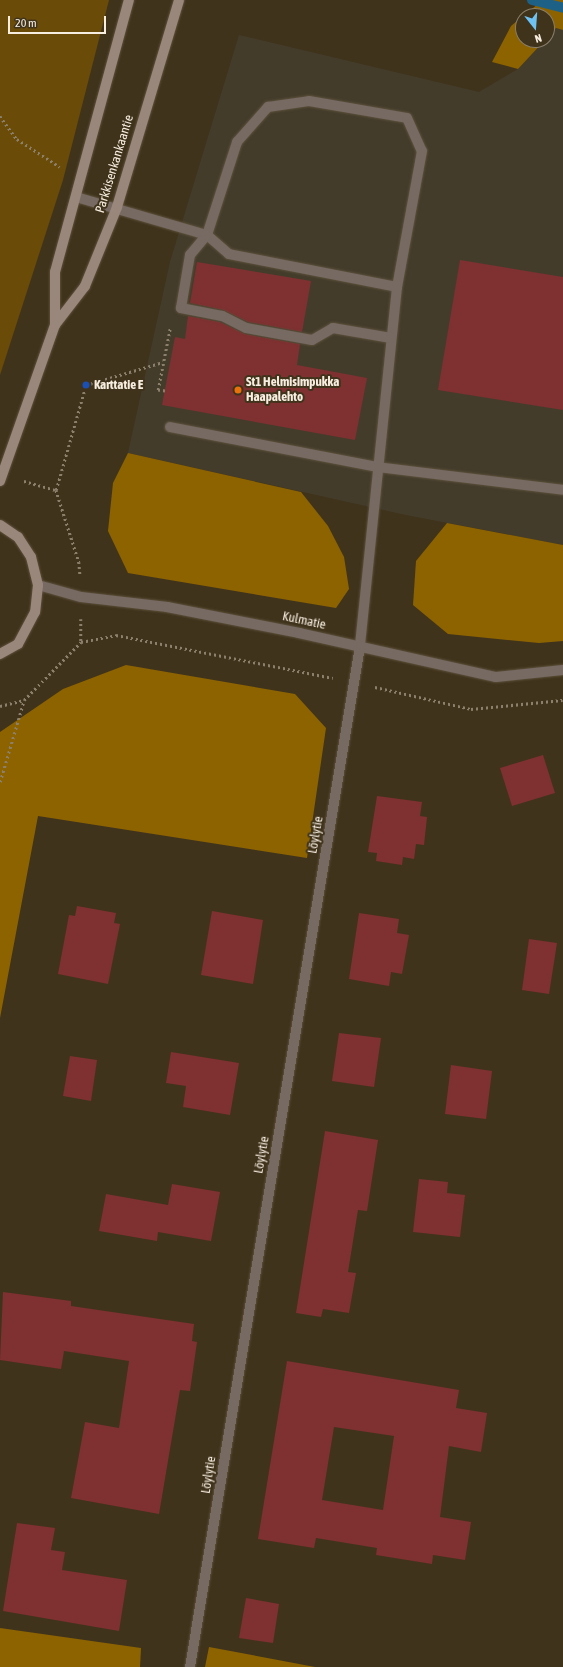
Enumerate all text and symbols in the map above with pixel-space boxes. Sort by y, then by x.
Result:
scale bar [10,8,108,34]
north arrow [515,8,555,48]
text: 20 m [15,16,37,30]
text: N [533,32,543,45]
street label: Parkkisenkankaantie [93,113,137,215]
place label: St1 Helmisimpukka Haapalehto [246,375,339,406]
place label: Karttatie E [94,377,143,393]
marker: Karttatie E [81,380,91,390]
marker: St1 Helmisimpukka Haapalehto [233,385,243,395]
street label: Kulmatie [281,609,327,633]
street label: Löylytie [305,815,327,855]
street label: Löylytie [251,1135,273,1175]
street label: Löylytie [198,1455,220,1495]

